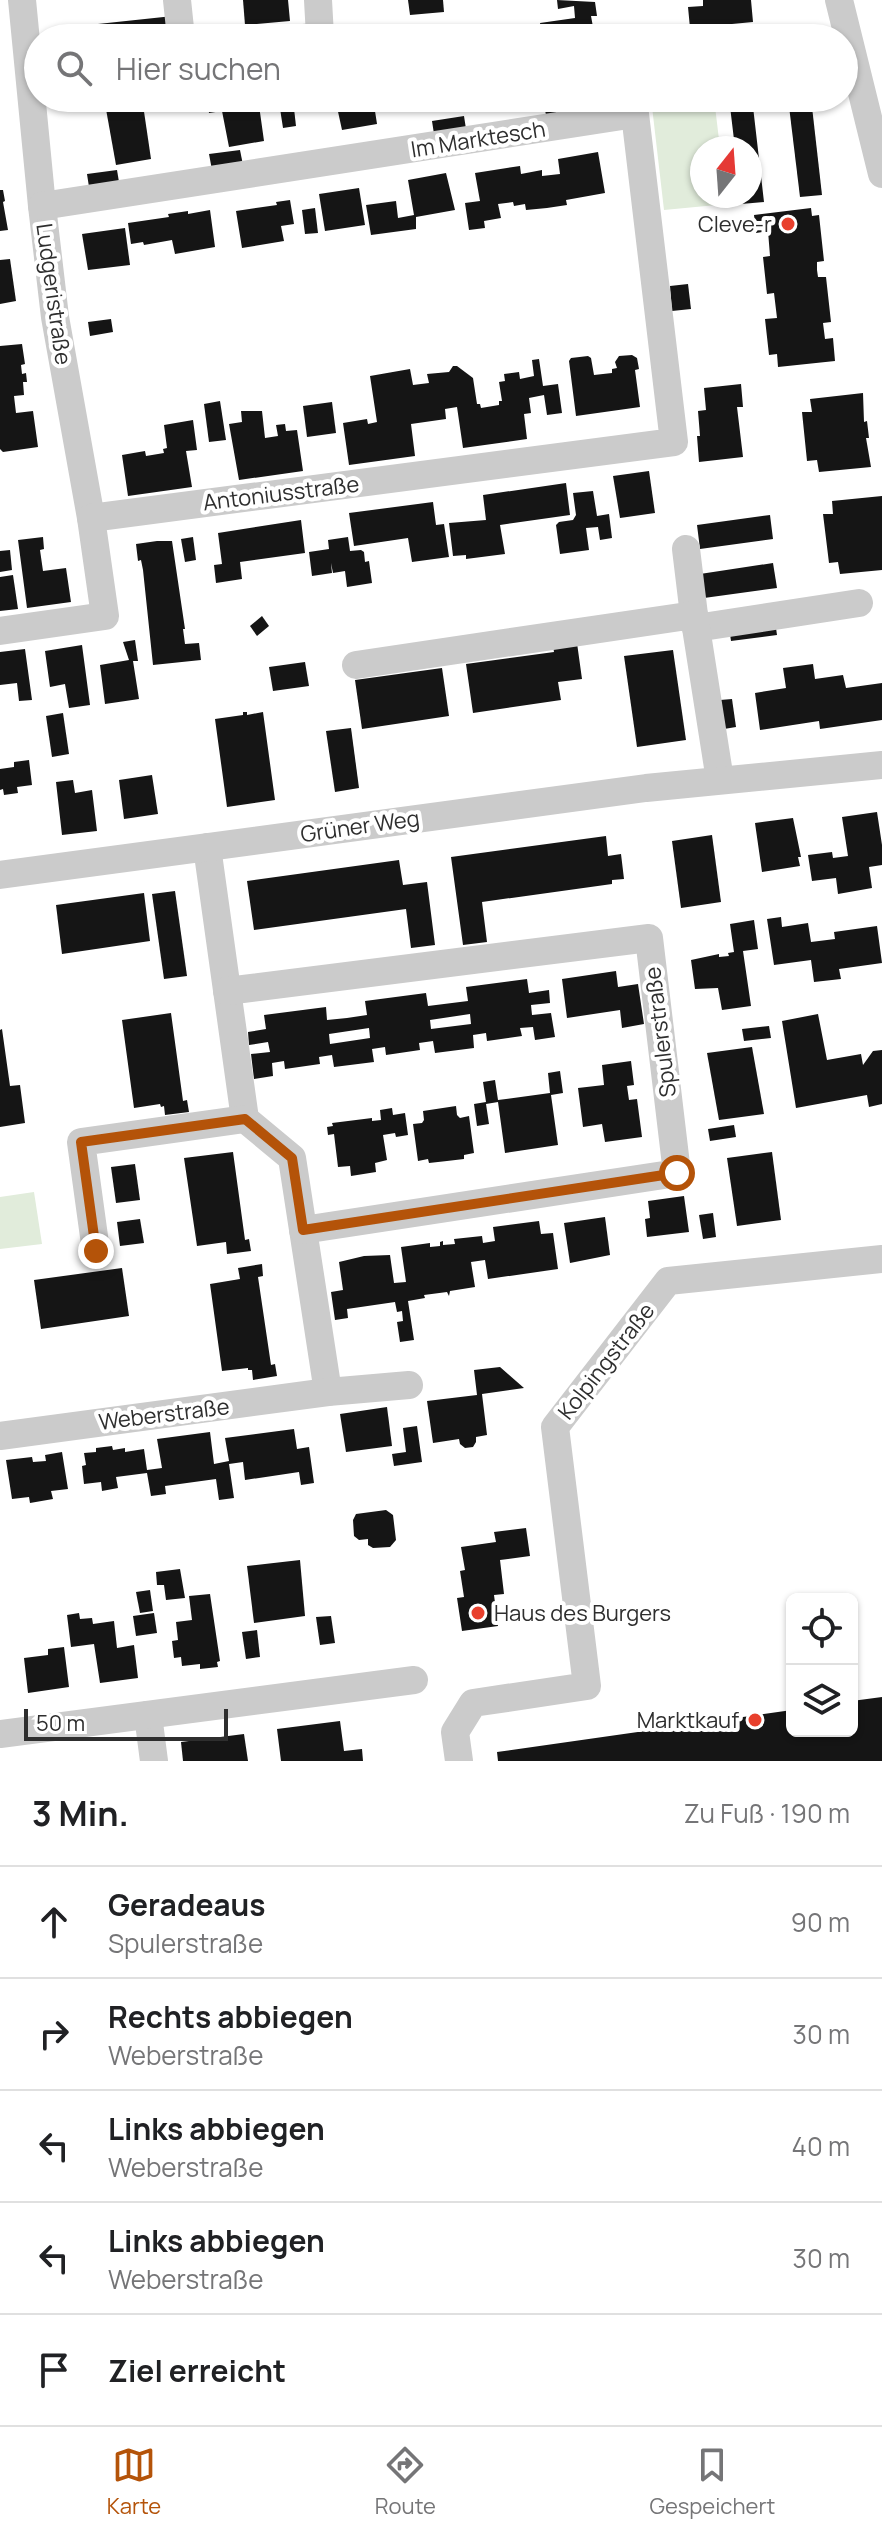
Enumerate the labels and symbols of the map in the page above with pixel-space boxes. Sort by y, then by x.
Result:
street label: Im Marktesch [409,114,547,164]
north arrow [690,136,762,208]
place label: Cleve-r [698,209,772,239]
marker: Cleve-r [779,215,797,233]
street label: Ludgeristraße [29,221,79,367]
street label: Antoniusstraße [201,469,361,517]
street label: Grüner Weg [299,803,421,849]
street label: Spulerstraße [637,965,683,1099]
route start [659,1155,695,1191]
route end [78,1233,114,1269]
street label: Kolpingstraße [551,1296,661,1426]
street label: Weberstraße [97,1391,231,1437]
place label: Haus des Burgers [494,1598,671,1628]
marker: Haus des Burgers [469,1604,487,1622]
scale bar [24,1705,228,1741]
place label: Marktkauf [637,1705,739,1735]
marker: Marktkauf [746,1711,764,1729]

